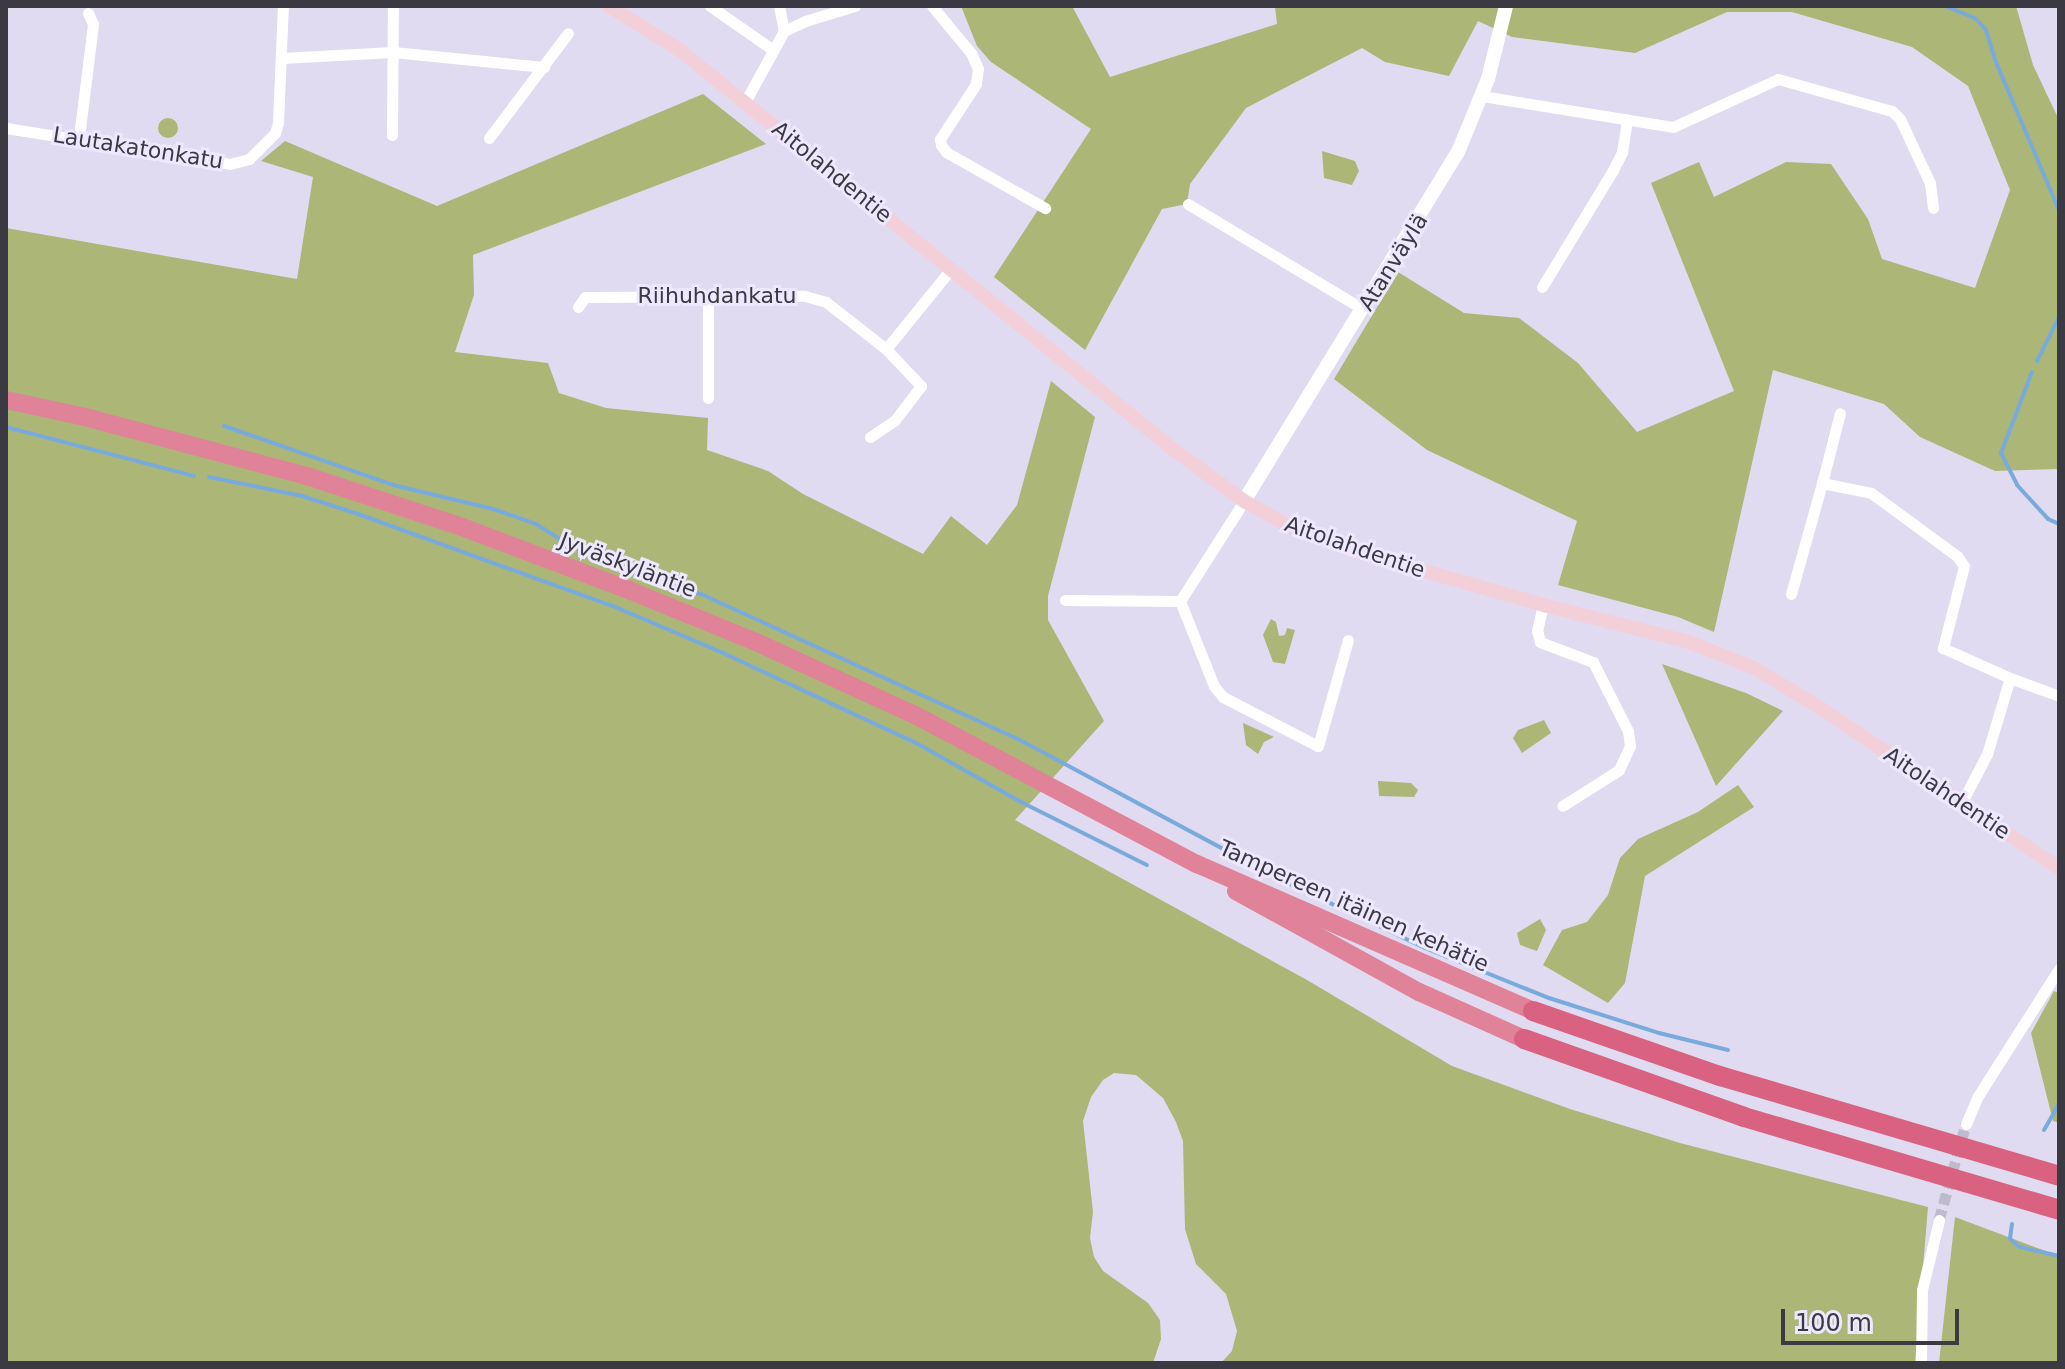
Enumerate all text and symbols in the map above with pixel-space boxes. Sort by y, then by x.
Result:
street label: Aitolahdentie [767,116,897,228]
street label: Lautakatonkatu [51,122,225,174]
street label: Atanväylä [1353,208,1433,316]
street label: Riihuhdankatu [637,283,797,309]
street label: Aitolahdentie [1281,511,1429,583]
street label: Jyväskyläntie [556,527,700,603]
street label: Aitolahdentie [1879,741,2015,845]
street label: Tampereen itäinen kehätie [1215,834,1493,978]
scale bar [1785,1293,1963,1343]
text: 100 m [1795,1309,1872,1337]

